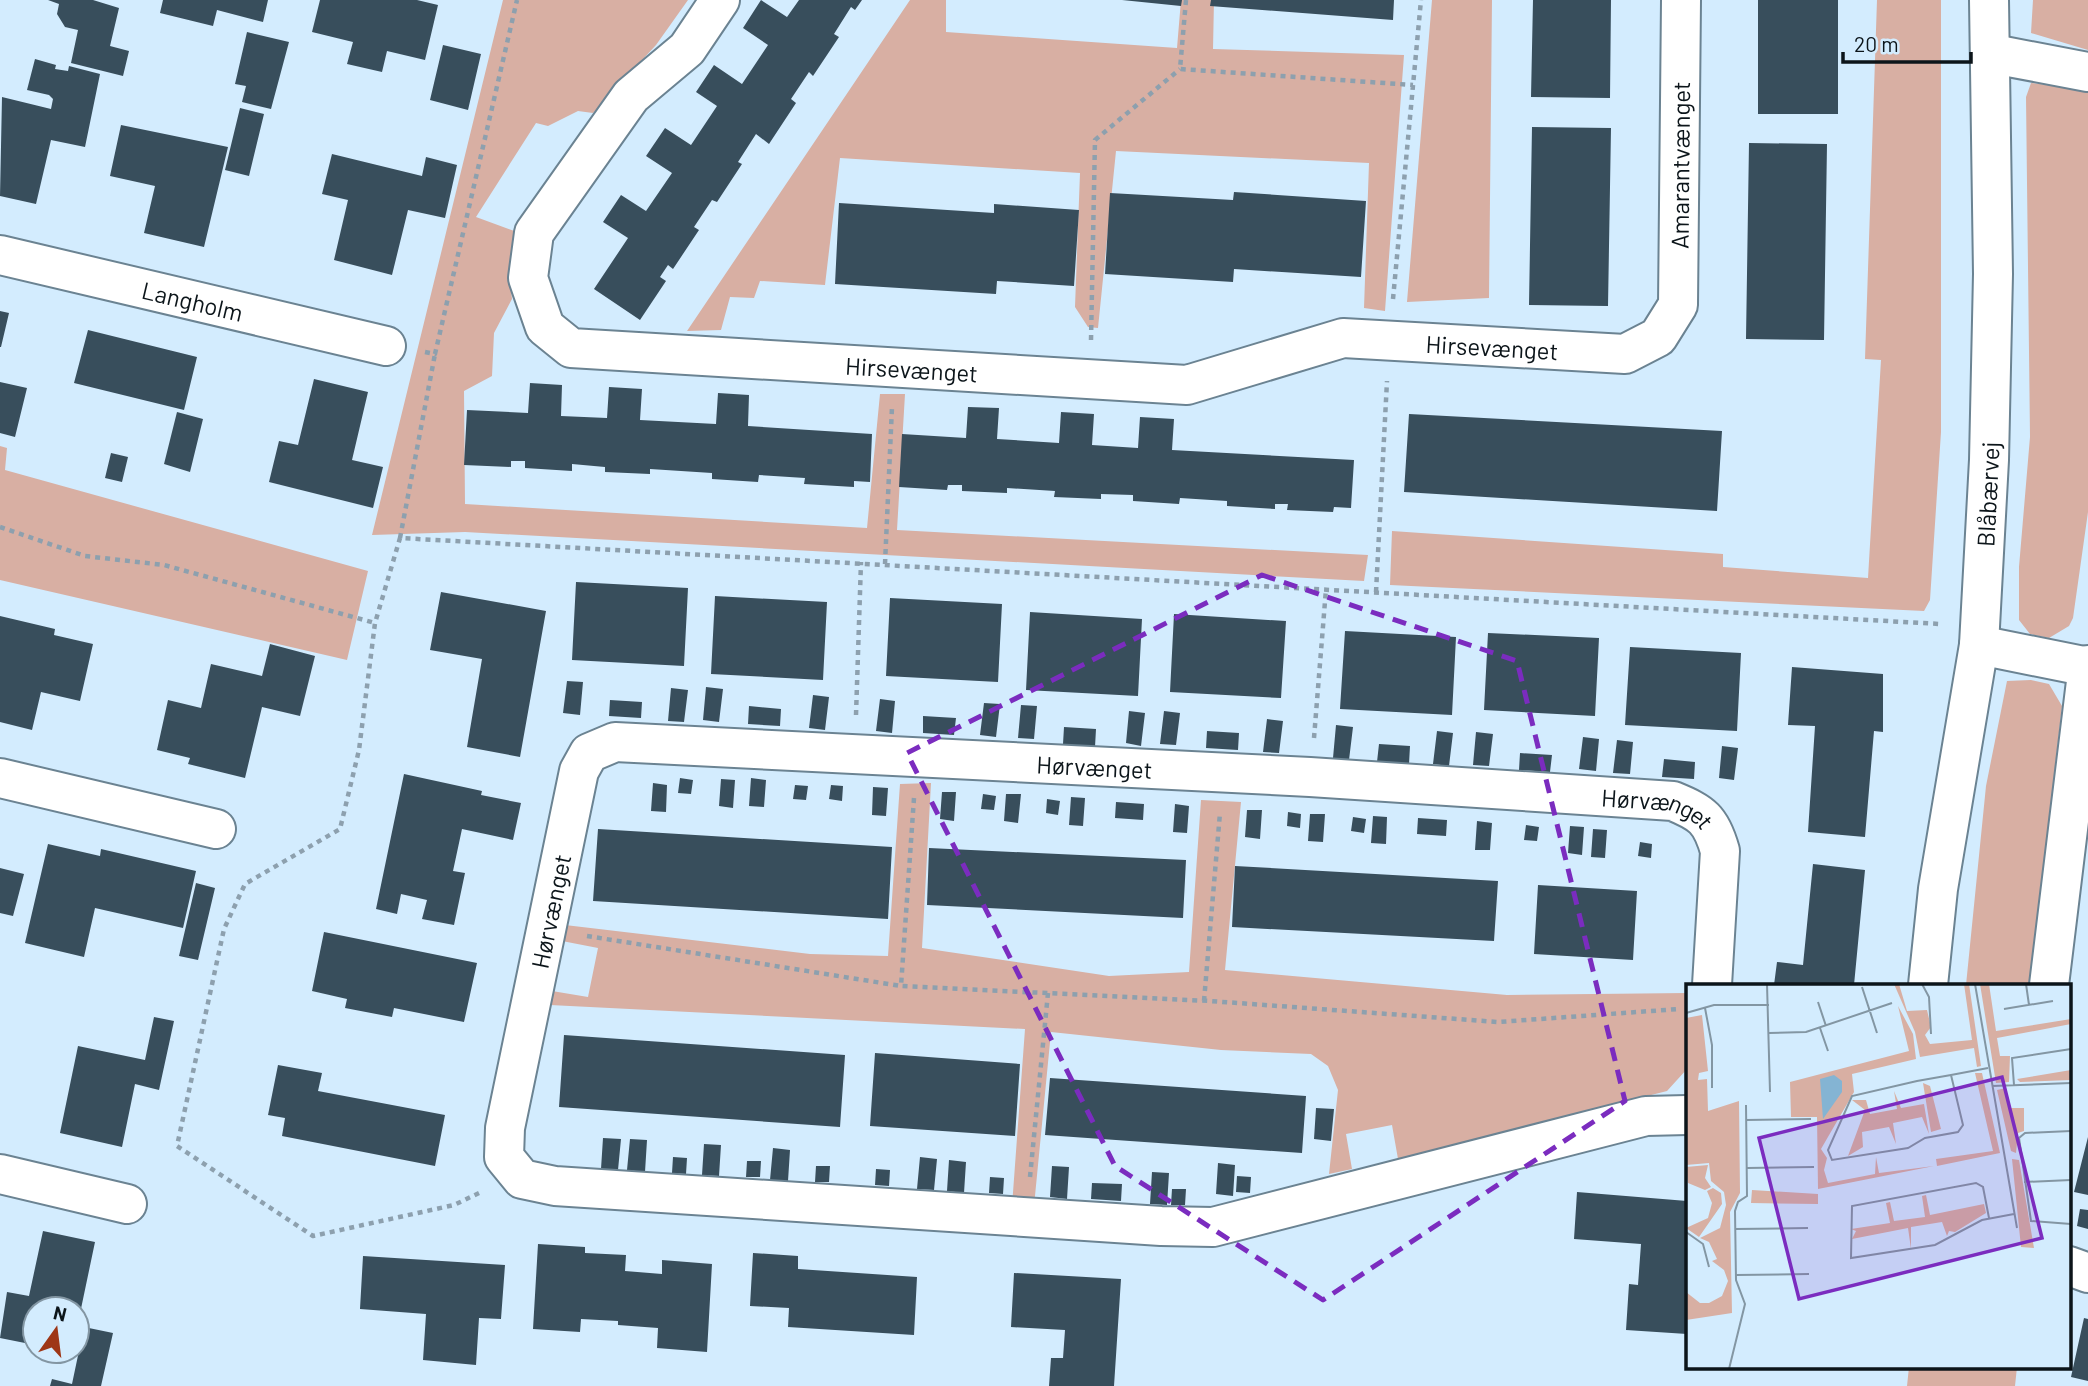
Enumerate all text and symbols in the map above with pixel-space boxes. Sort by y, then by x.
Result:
scale bar [1843,21,1971,65]
text: 20 m [1854,31,1899,56]
street label: Amarantvænget [1664,81,1695,249]
street label: Langholm [139,275,246,326]
street label: Hirsevænget [1425,328,1559,365]
street label: Hirsevænget [845,350,979,387]
street label: Blåbærvej [1970,441,2004,547]
street label: Hørvænget [1036,749,1153,784]
street label: Hørvænget [1601,782,1721,834]
street label: Hørvænget [524,851,576,971]
inset map [1686,984,2070,1368]
north arrow [21,1295,91,1365]
text: N [51,1300,69,1326]

